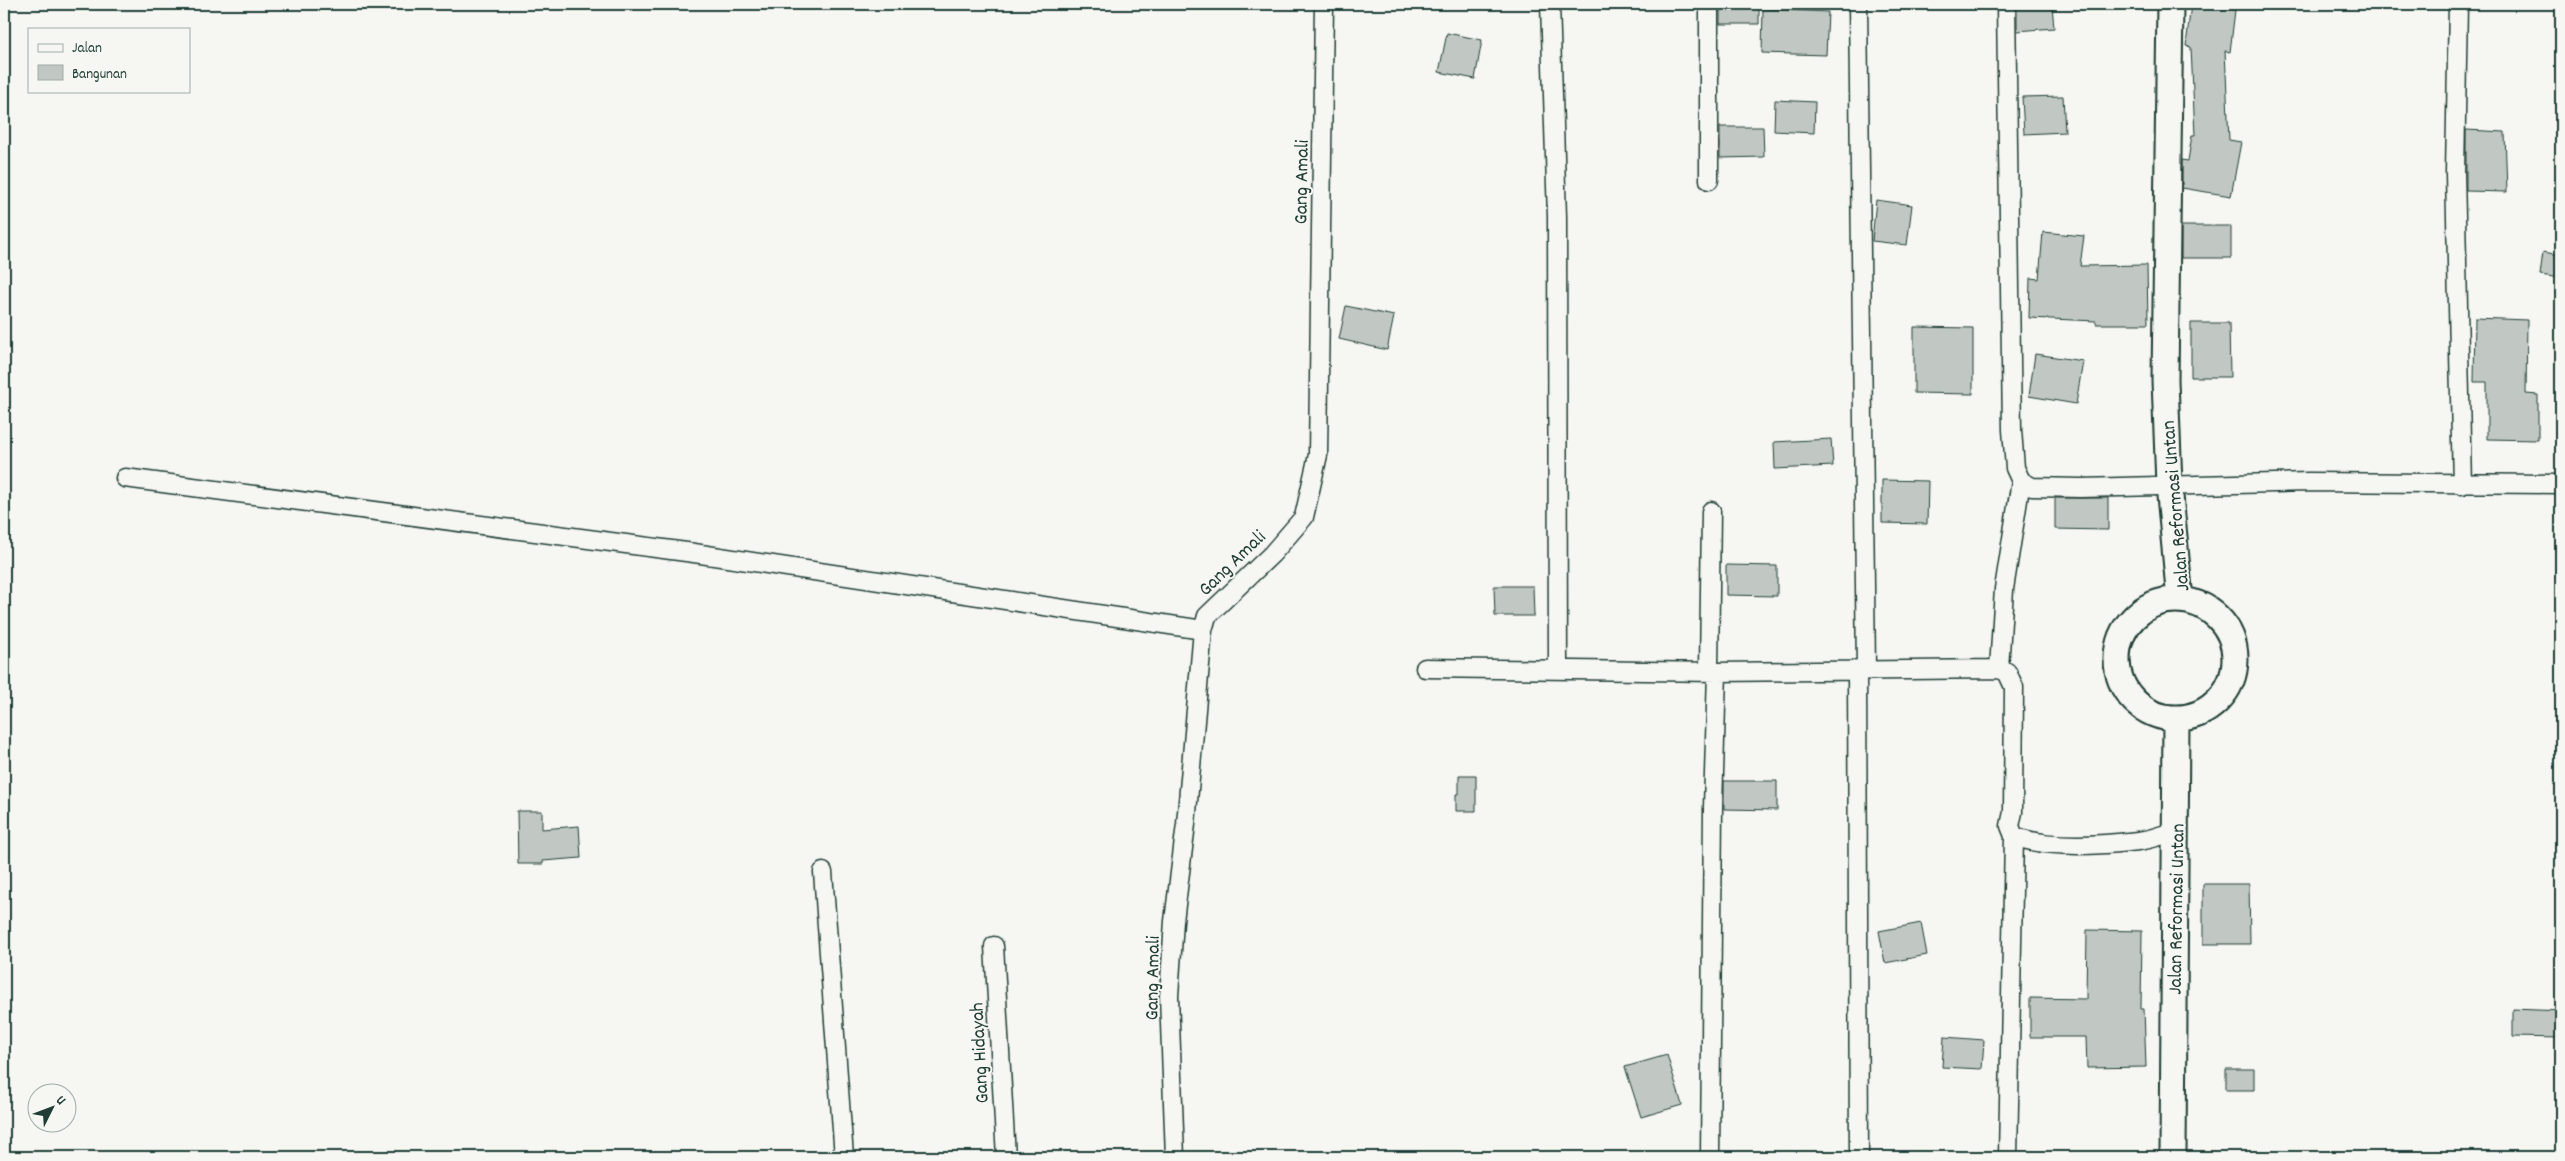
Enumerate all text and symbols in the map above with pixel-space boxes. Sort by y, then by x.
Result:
legend [28,28,190,92]
text: Jalan [72,38,102,60]
text: Bangunan [72,64,127,86]
street label: Gang Amali [1288,139,1318,225]
street label: Jalan Reformasi Untan [2156,419,2198,592]
street label: Gang Amali [1193,524,1273,604]
street label: Jalan Reformasi Untan [2163,823,2193,995]
street label: Gang Amali [1139,935,1169,1021]
street label: Gang Hidayah [964,1001,998,1104]
north arrow [28,1084,78,1134]
text: U [50,1091,70,1110]

